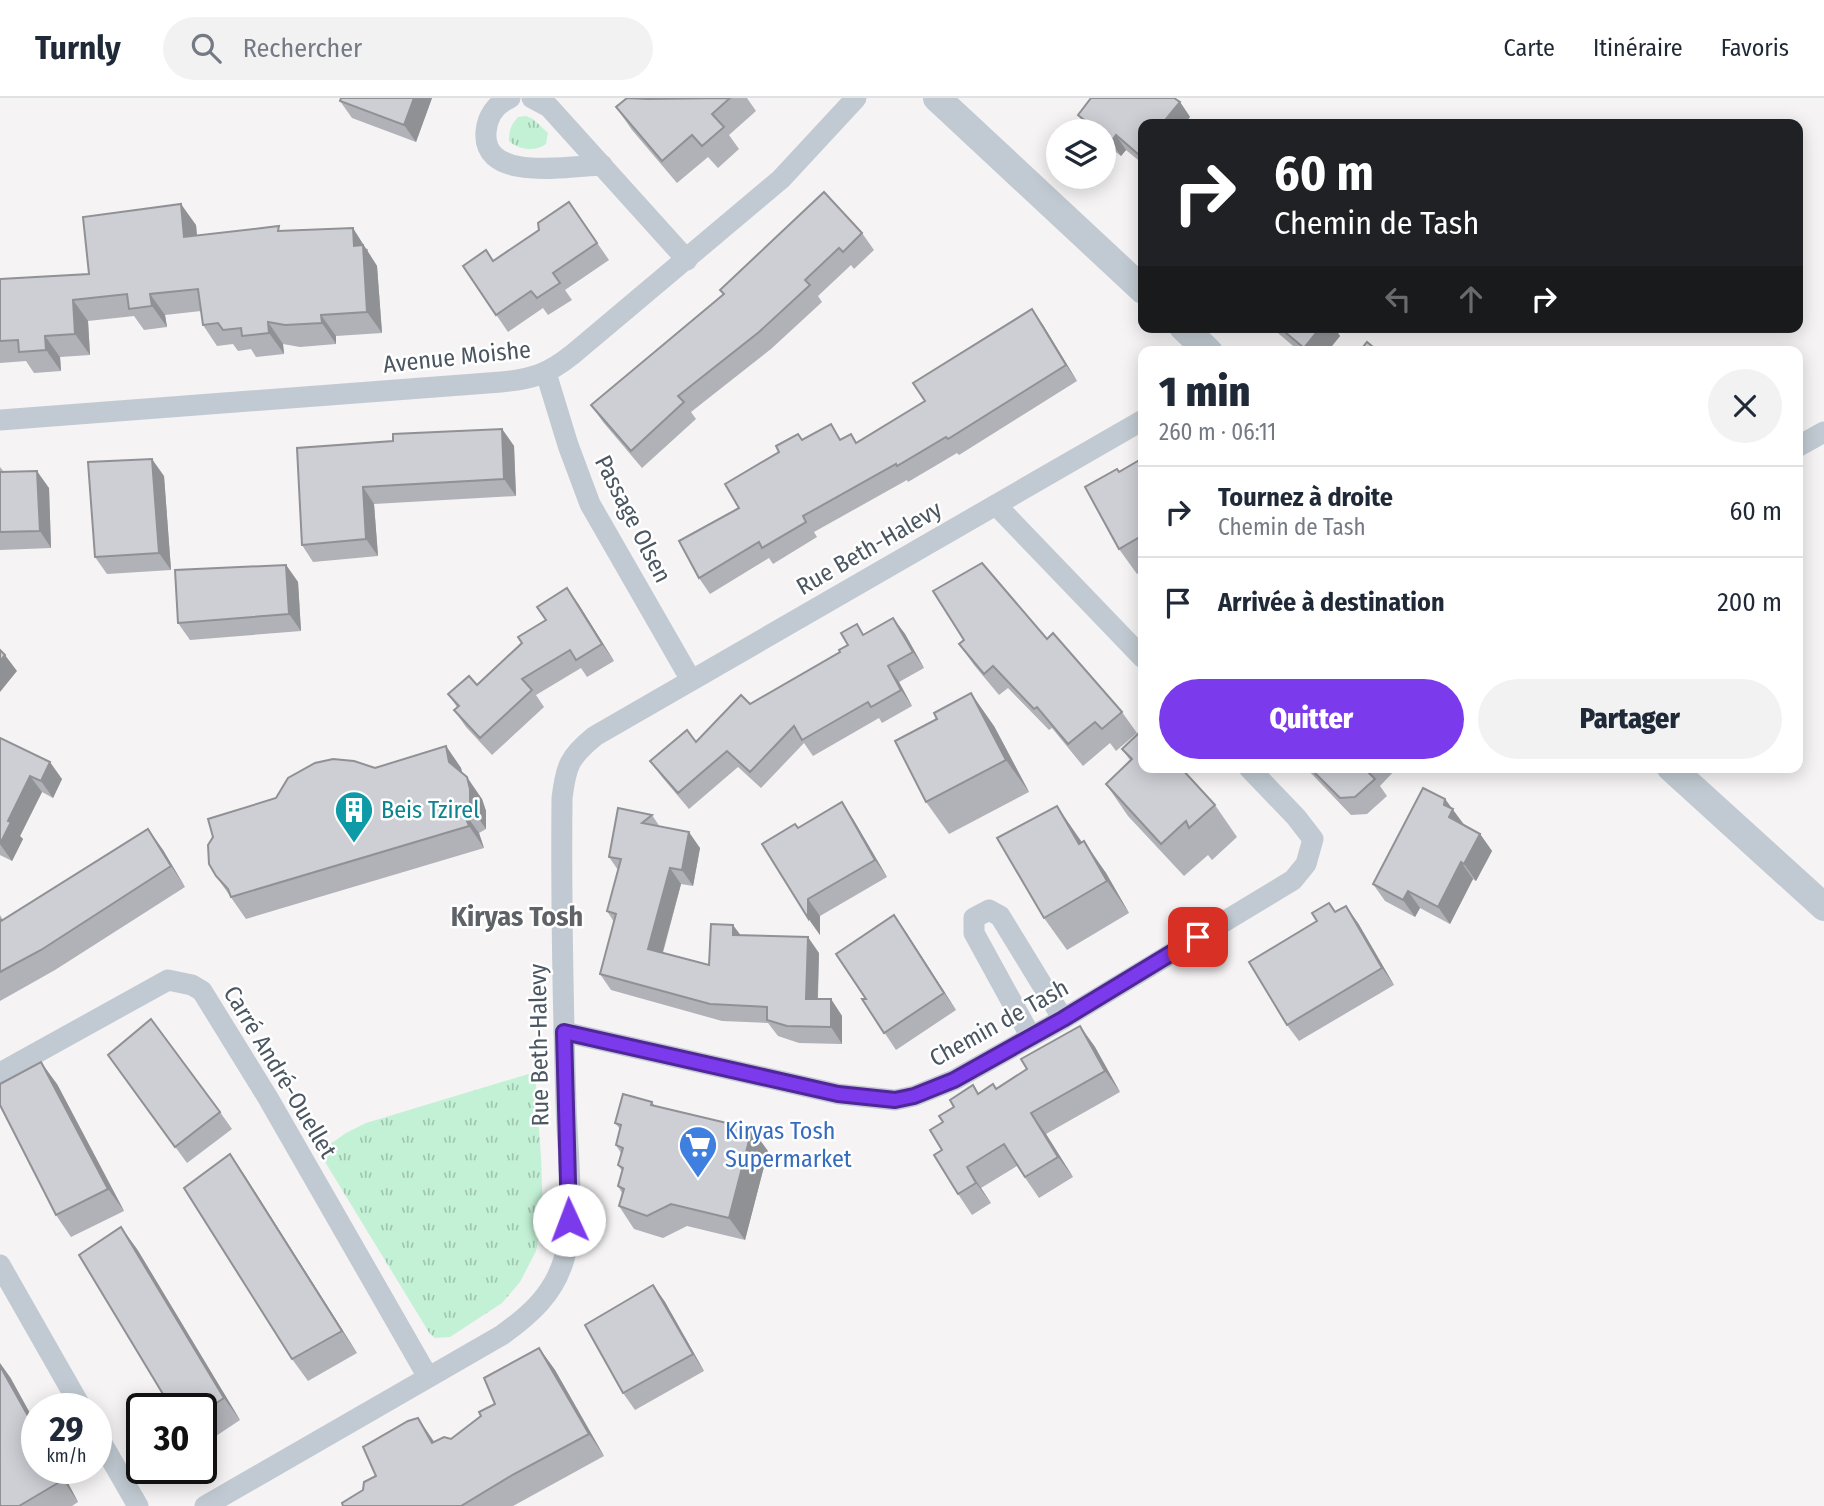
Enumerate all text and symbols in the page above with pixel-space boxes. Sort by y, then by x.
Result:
search box [163,17,653,80]
text: Turnly [35,28,121,68]
icon: search [187,29,225,67]
text: Rechercher [243,33,362,64]
text: Carte [1504,34,1555,62]
text: Itinéraire [1593,34,1683,62]
text: Favoris [1721,34,1789,62]
map controls [1046,119,1116,189]
button: layers [1046,119,1116,189]
text: 60 m [1274,144,1374,203]
icon: right [1159,147,1250,238]
text: Chemin de Tash [1274,204,1479,242]
icon: left [1379,280,1417,318]
icon: ahead [1452,280,1490,318]
icon: right [1525,280,1563,318]
street label: Avenue Moishe [382,335,532,379]
text: 1 min [1159,367,1250,417]
button: close [1708,369,1782,443]
text: 260 m · 06:11 [1159,418,1276,446]
street label: Passage Olsen [589,451,677,587]
text: Tournez à droite [1218,482,1393,513]
icon: right [1159,493,1197,531]
street label: Rue Beth-Halevy [791,495,947,601]
text: 60 m [1729,496,1782,527]
text: Chemin de Tash [1218,513,1366,541]
icon: arrive [1159,584,1197,622]
text: Arrivée à destination [1218,587,1445,618]
text: 200 m [1717,587,1782,618]
button: Quitter [1159,679,1464,759]
button: Partager [1478,679,1782,759]
building icon: Beis Tzirel [333,789,375,844]
place label: Beis Tzirel [381,796,480,824]
district label: Kiryas Tosh [451,900,583,933]
pin [1168,907,1228,967]
icon: arrive [1179,918,1217,956]
street label: Rue Beth-Halevy [524,963,554,1127]
street label: Chemin de Tash [925,973,1073,1073]
street label: Carré André-Ouellet [218,981,342,1163]
place label: Kiryas Tosh Supermarket [725,1117,852,1173]
supermarket icon: Kiryas Tosh Supermarket [677,1124,719,1179]
position arrow [532,1183,606,1257]
speed limit sign: 30 [126,1393,217,1484]
text: 29 [49,1408,84,1450]
text: km/h [46,1445,87,1467]

